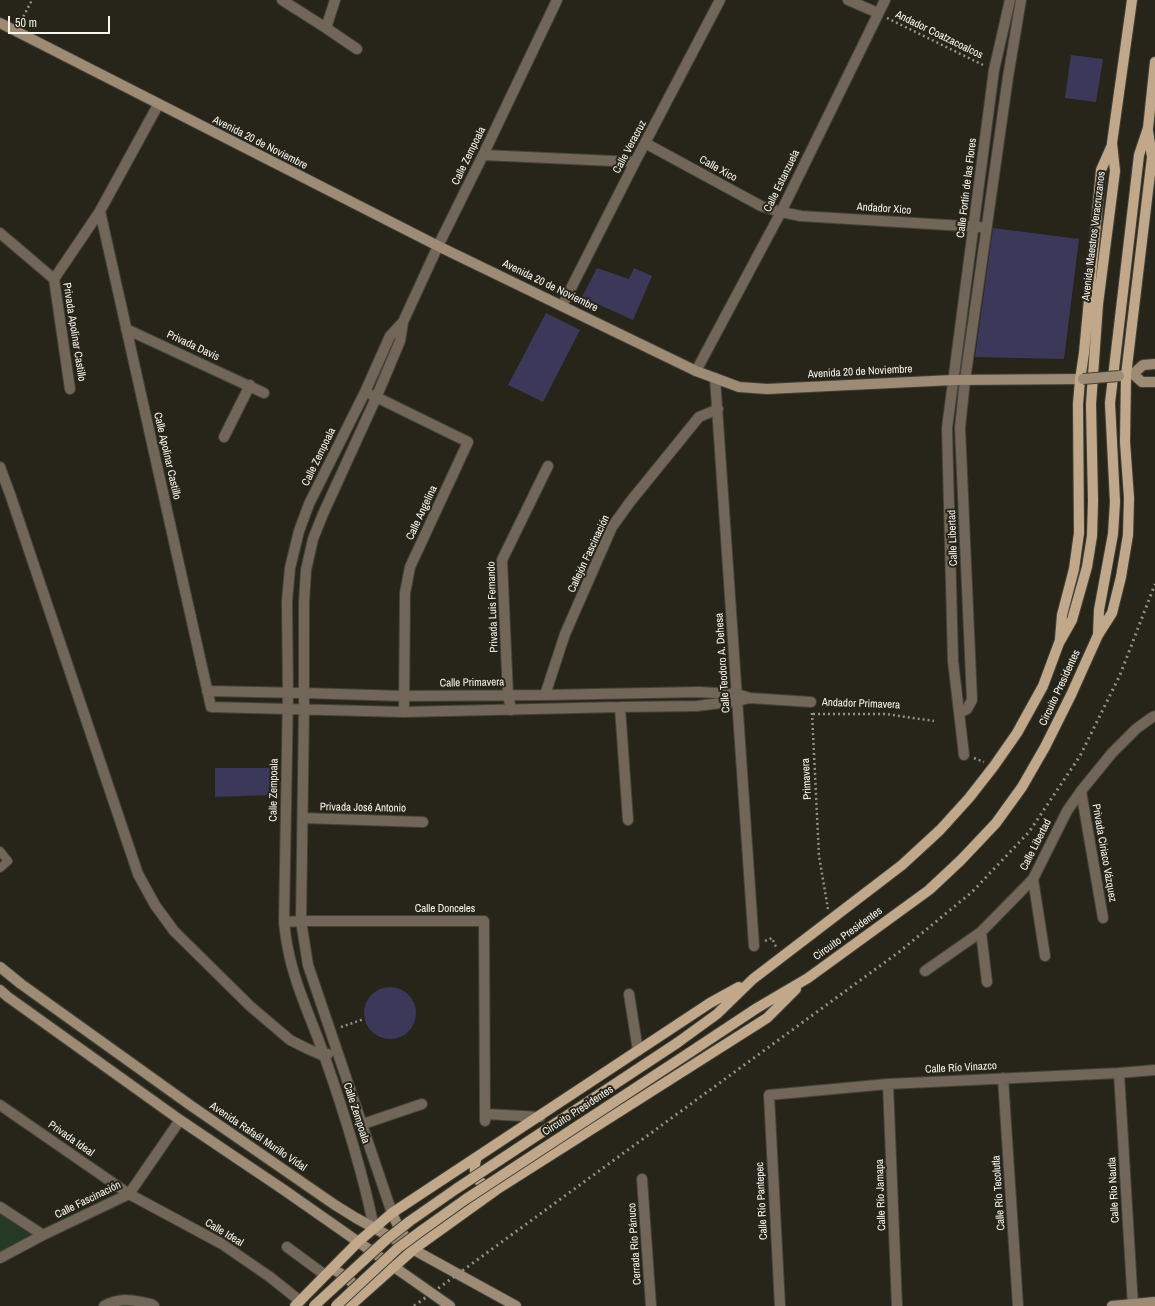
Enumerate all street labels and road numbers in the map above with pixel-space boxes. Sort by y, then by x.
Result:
street label: Andador Coatzacoalcos [893,8,985,62]
street label: Avenida 20 de Noviembre [210,113,310,173]
street label: Calle Veracruz [610,118,650,176]
street label: Calle Zempoala [449,125,489,187]
street label: Calle Fortín de las Flores [954,137,980,239]
street label: Calle Estanzuela [761,148,803,214]
street label: Calle Xico [697,153,739,185]
street label: Avenida Maestros Veracruzanos [1080,171,1108,301]
street label: Andador Xico [856,201,912,217]
street label: Avenida 20 de Noviembre [500,257,600,315]
street label: Privada Apolinar Castillo [60,282,88,382]
street label: Privada Davis [165,328,221,364]
street label: Avenida 20 de Noviembre [807,363,913,381]
street label: Calle Apolinar Castillo [151,411,183,501]
street label: Calle Zempoala [299,426,339,488]
street label: Calle Angelina [404,484,440,542]
street label: Calle Libertad [945,510,961,566]
street label: Callejón Fascinación [565,513,613,595]
street label: Privada Luis Fernando [485,561,501,653]
street label: Calle Teodoro A. Dehesa [713,613,733,713]
street label: Circuito Presidentes [1037,648,1083,728]
street label: Calle Primavera [440,676,504,690]
street label: Andador Primavera [822,696,900,712]
street label: Calle Zempoala [267,758,281,822]
street label: Primavera [799,758,815,800]
street label: Privada José Antonio [320,801,406,815]
street label: Privada Ciriaco Vázquez [1089,803,1119,903]
street label: Calle Libertad [1017,817,1055,873]
street label: Calle Donceles [415,902,475,916]
street label: Circuito Presidentes [811,904,885,964]
street label: Calle Río Vinazco [925,1060,997,1076]
street label: Calle Zempoala [340,1081,372,1145]
street label: Circuito Presidentes [540,1083,616,1139]
street label: Avenida Rafaél Murillo Vidal [207,1100,309,1174]
street label: Privada Ideal [45,1118,97,1160]
street label: Calle Río Tecolutla [990,1155,1008,1231]
street label: Calle Río Nautla [1106,1157,1122,1223]
street label: Calle Río Jamapa [873,1159,889,1231]
street label: Calle Río Pantepec [753,1162,771,1240]
street label: Calle Fascinación [53,1178,123,1222]
street label: Cerrada Río Pánuco [626,1203,644,1285]
street label: Calle Ideal [202,1216,246,1250]

